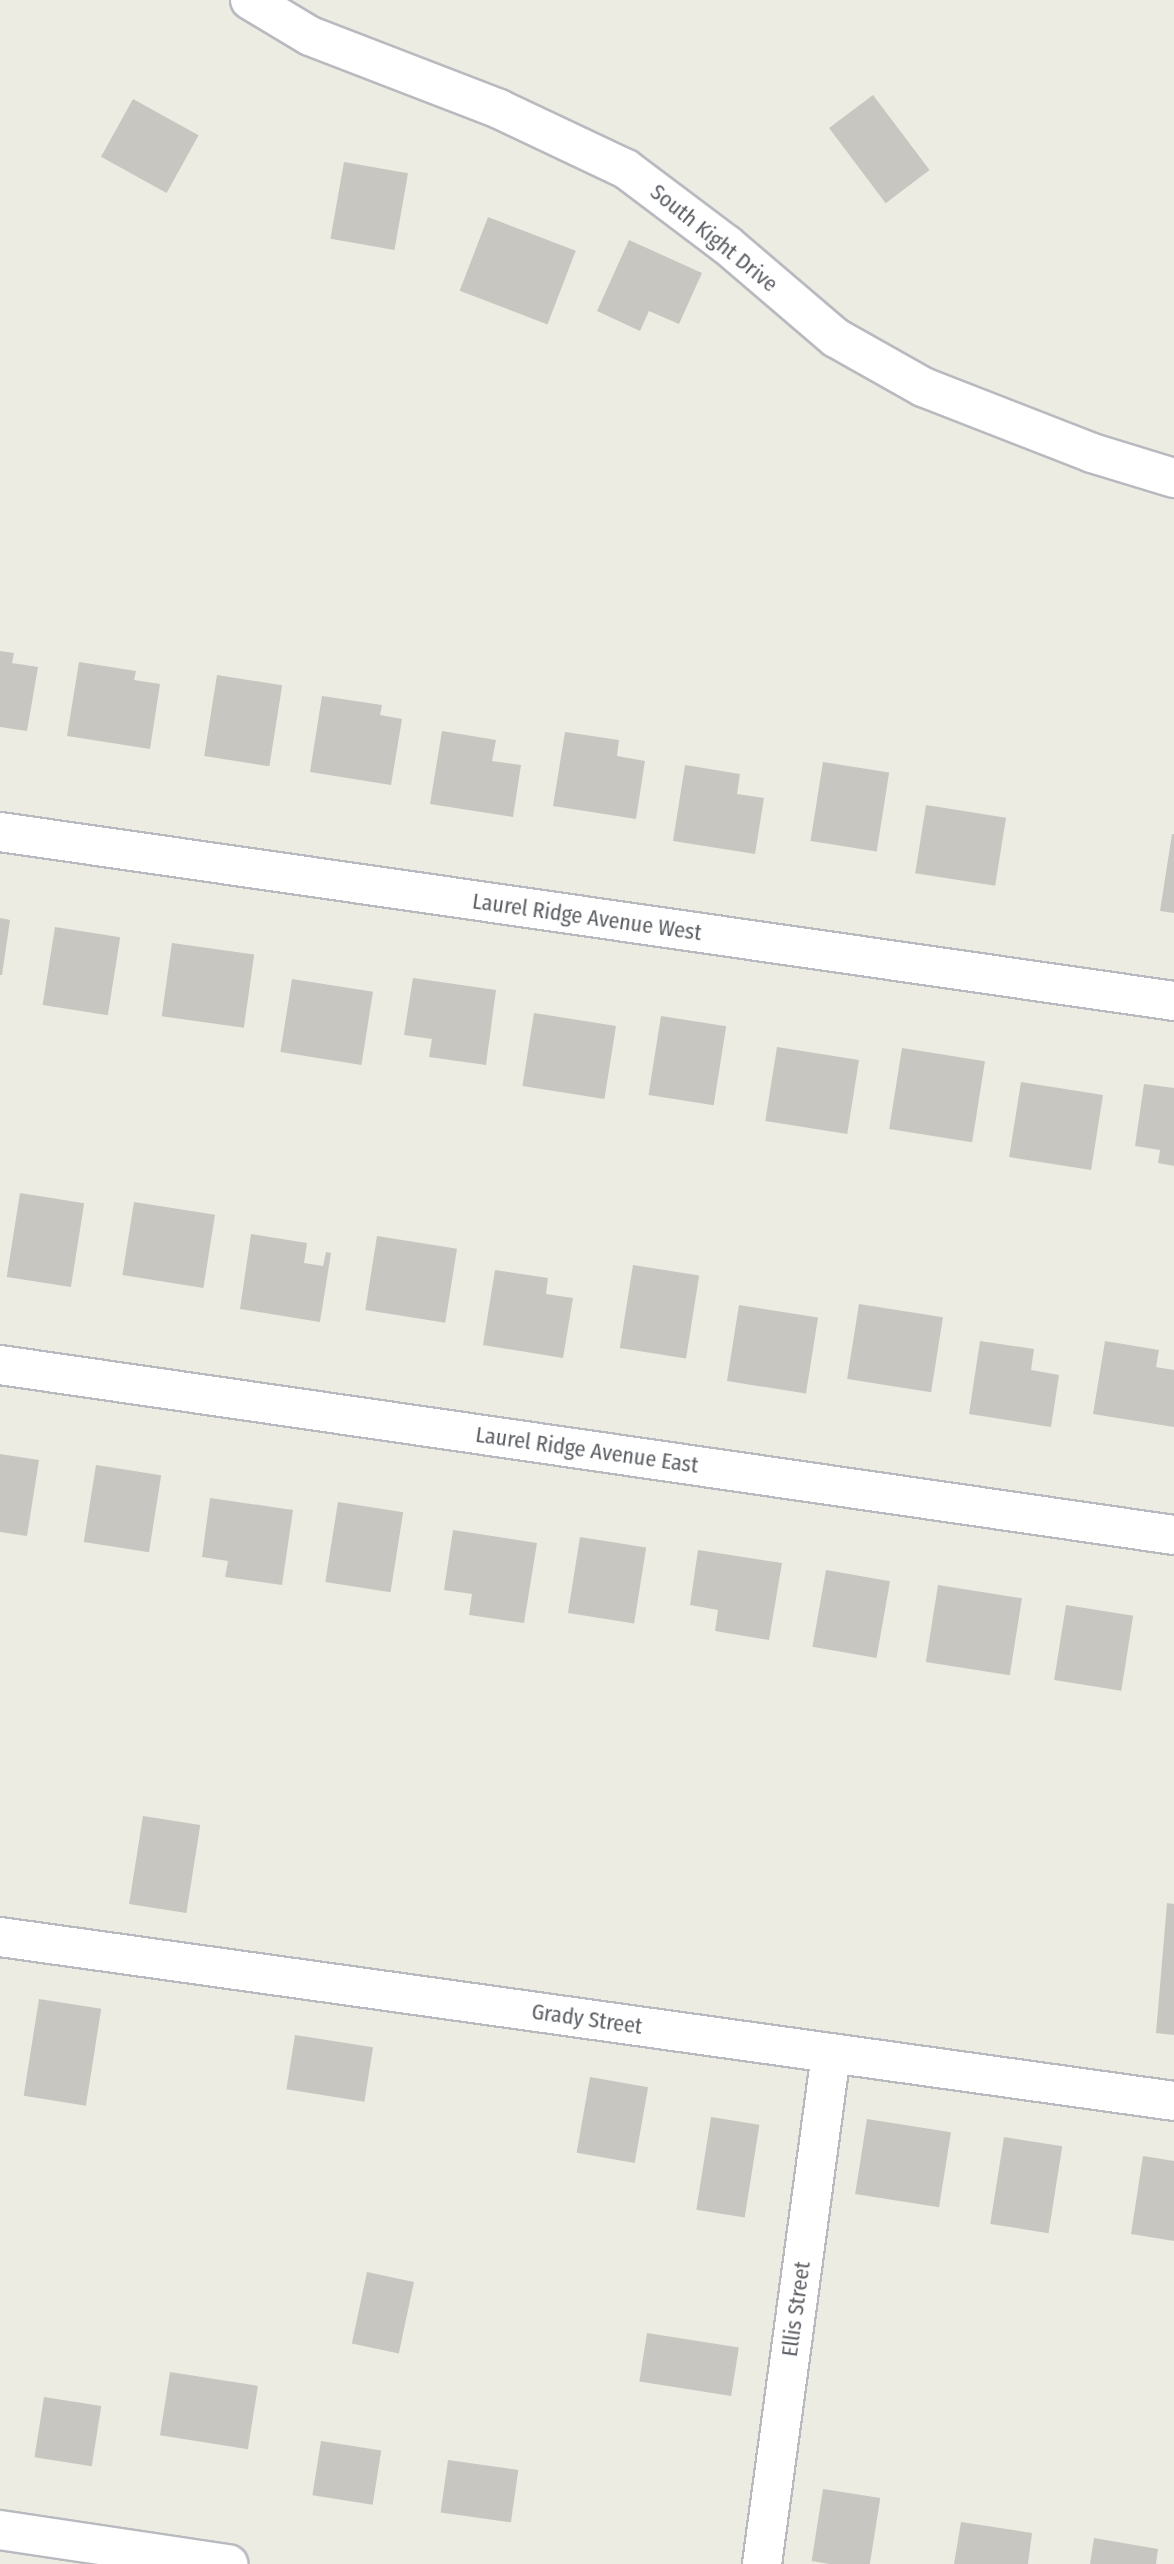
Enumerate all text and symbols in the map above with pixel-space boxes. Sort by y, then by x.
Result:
street label: South Kight Drive [645,179,783,297]
street label: Laurel Ridge Avenue West [471,888,703,946]
street label: Laurel Ridge Avenue East [474,1421,700,1479]
street label: Grady Street [530,1998,644,2040]
street label: Ellis Street [776,2260,816,2358]

